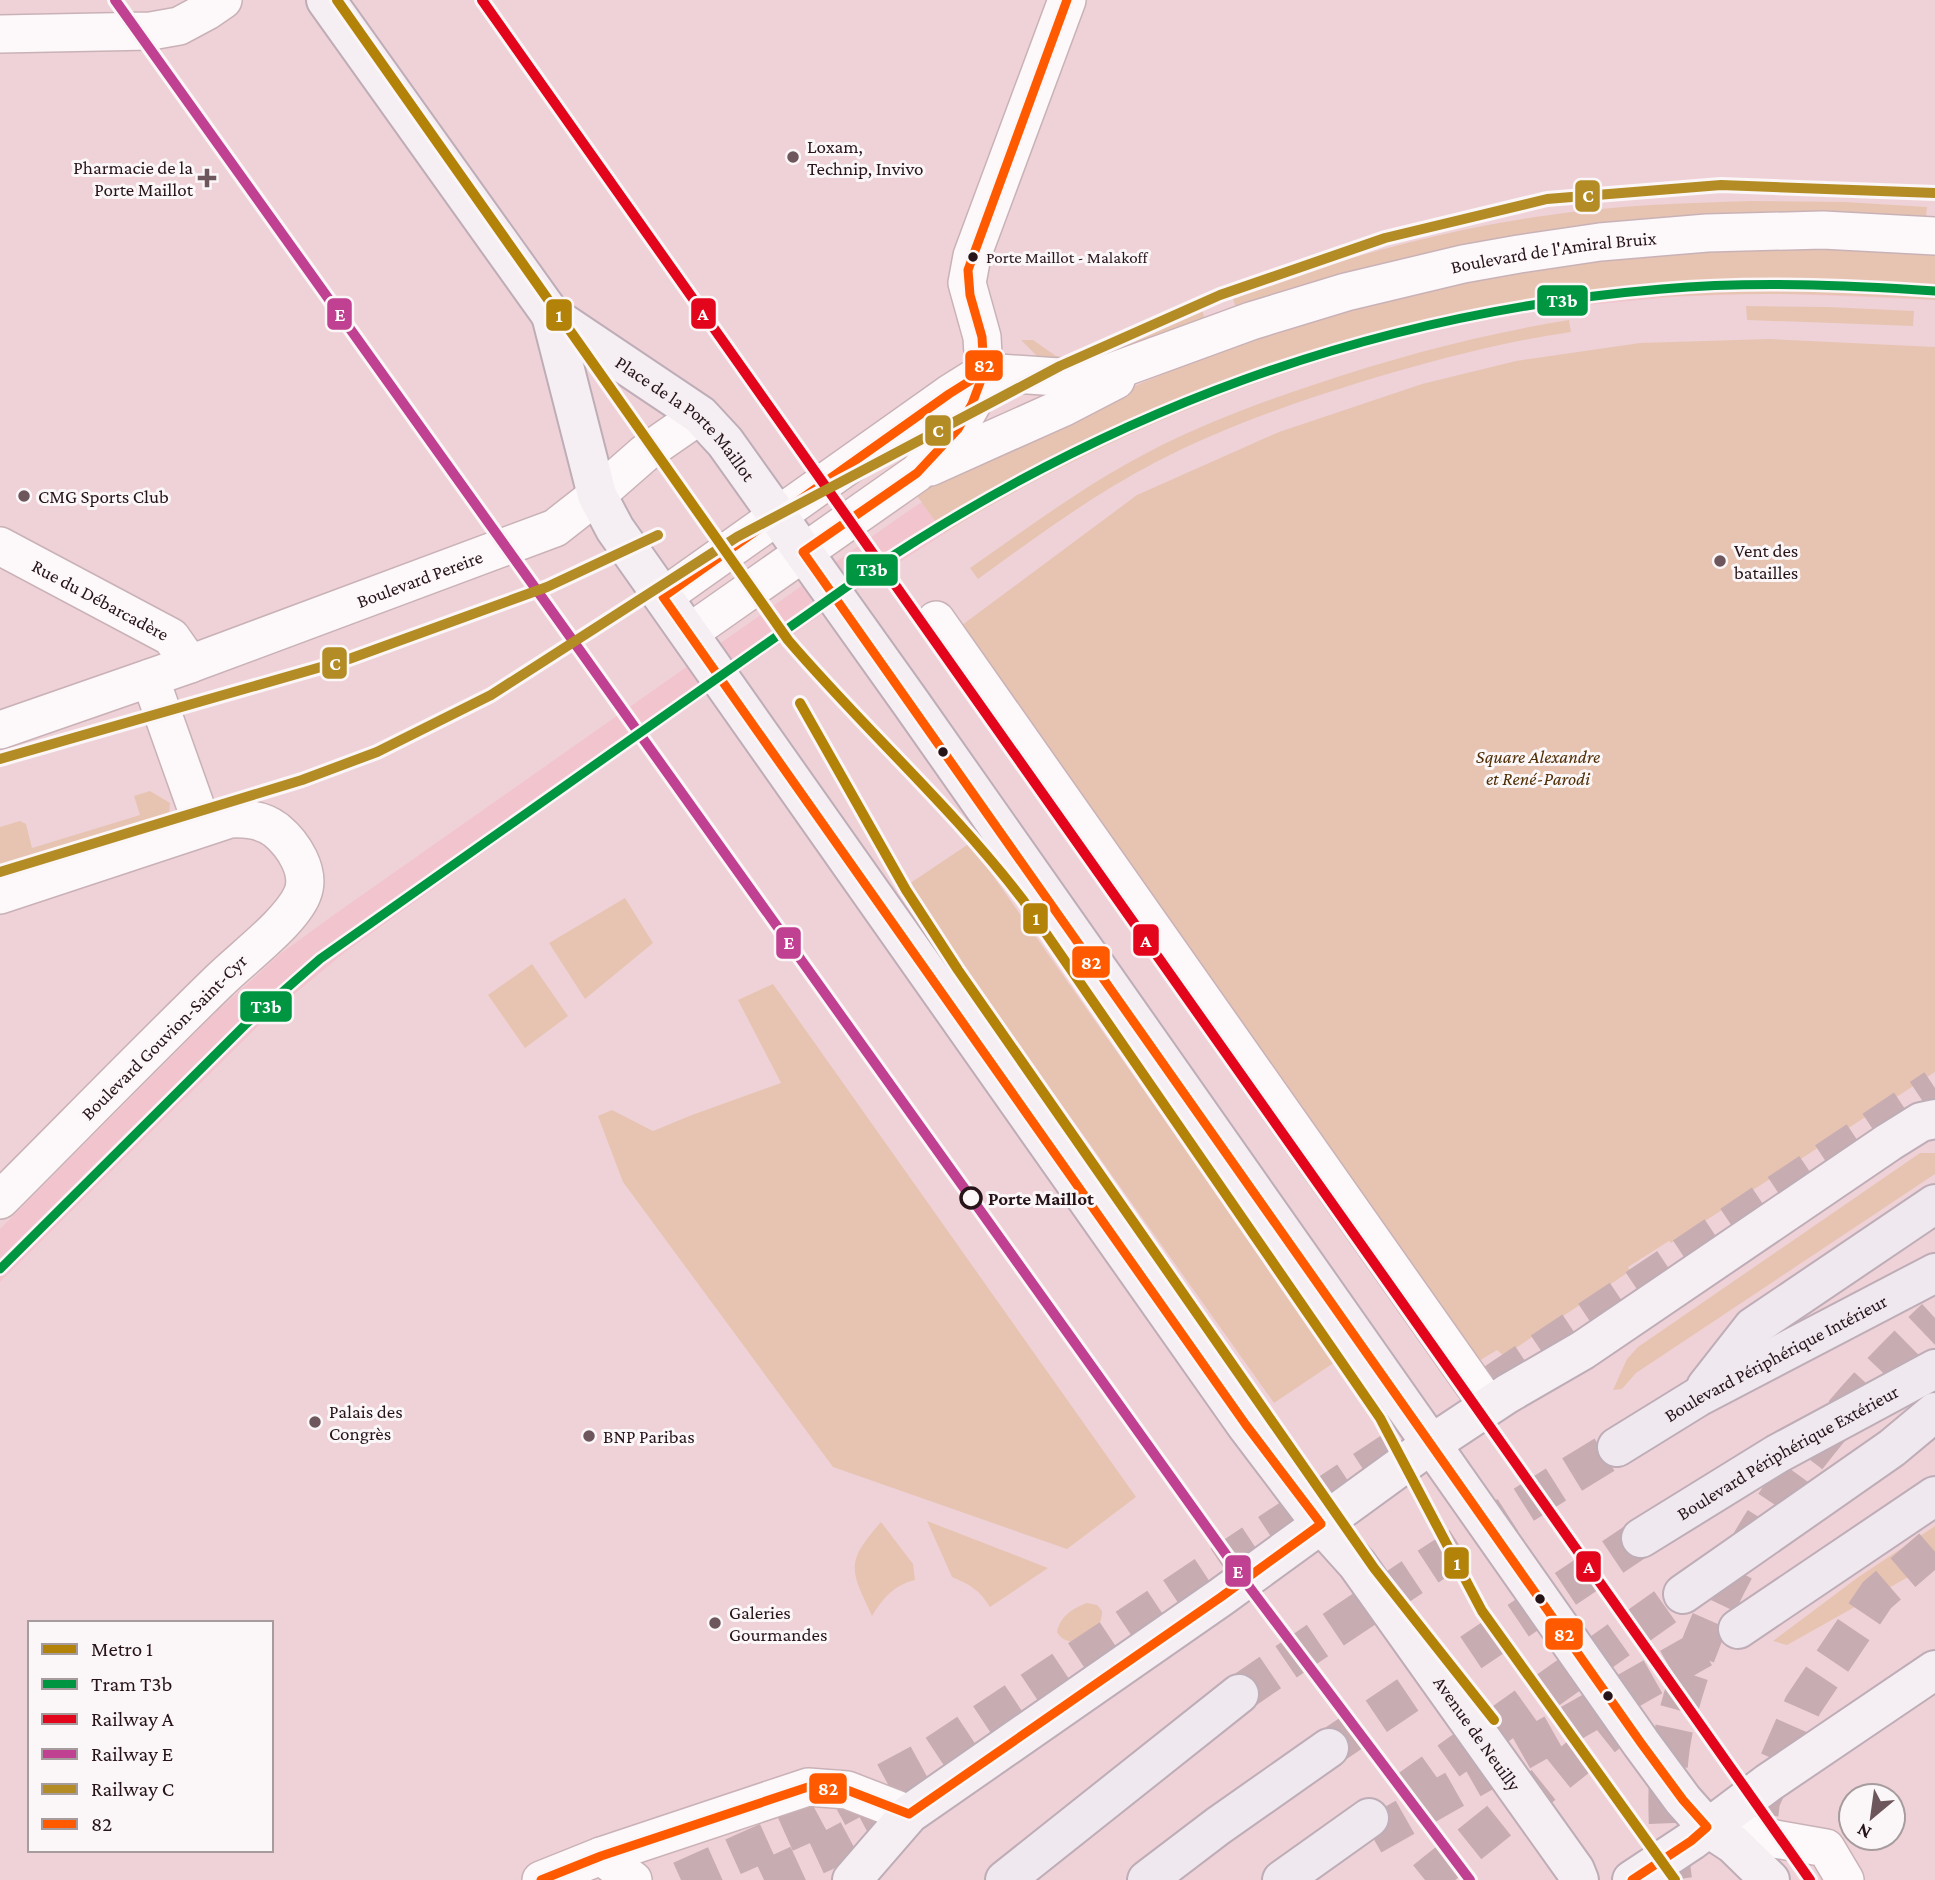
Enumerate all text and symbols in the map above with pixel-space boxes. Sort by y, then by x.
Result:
place label: Loxam, Technip, Invivo [807,136,923,179]
marker: Loxam, Technip, Invivo [785,149,801,165]
place label: Pharmacie de la Porte Maillot [73,157,194,200]
marker: Pharmacie de la Porte Maillot [199,170,215,186]
line badge: C [1574,179,1601,213]
text: C [1582,185,1594,206]
street label: Boulevard de l'Amiral Bruix [1448,227,1657,277]
place label: Porte Maillot - Malakoff [986,248,1149,267]
marker: Porte Maillot - Malakoff [966,250,980,264]
line badge: T3b [1536,284,1589,317]
text: T3b [1547,290,1577,311]
line badge: E [326,297,353,331]
line badge: A [690,297,717,330]
line badge: 1 [545,298,573,332]
text: A [696,303,709,324]
text: E [335,304,346,325]
text: 1 [555,305,563,326]
line badge: 82 [964,349,1004,382]
street label: Place de la Porte Maillot [612,351,760,485]
text: 82 [974,355,995,376]
line badge: C [924,414,952,447]
text: C [932,420,944,441]
place label: CMG Sports Club [38,486,169,507]
marker: CMG Sports Club [16,488,32,504]
place label: Vent des batailles [1734,540,1798,583]
street label: Boulevard Pereire [354,546,485,611]
line badge: T3b [845,553,899,587]
marker: Vent des batailles [1712,553,1728,569]
street label: Rue du Débarcadère [29,555,172,644]
text: T3b [857,559,887,580]
line badge: C [321,646,348,680]
text: C [329,653,341,674]
unlabelled marker [936,745,950,759]
park label: Square Alexandre et René-Parodi [1476,746,1600,789]
line badge: 1 [1022,902,1049,935]
text: 1 [1032,908,1040,929]
line badge: A [1132,923,1160,957]
line badge: E [775,926,802,960]
text: A [1139,930,1152,951]
text: E [784,932,795,953]
line badge: 82 [1071,945,1111,979]
street label: Boulevard Gouvion-Saint-Cyr [77,950,251,1124]
text: 82 [1081,952,1102,973]
line badge: T3b [239,990,293,1023]
text: T3b [251,996,281,1017]
marker: Porte Maillot [960,1187,982,1209]
place label: Porte Maillot [988,1188,1094,1209]
street label: Boulevard Périphérique Intérieur [1660,1290,1890,1426]
street label: Boulevard Périphérique Extérieur [1673,1380,1902,1524]
place label: Palais des Congrès [329,1401,403,1444]
marker: Palais des Congrès [307,1414,323,1430]
place label: BNP Paribas [603,1426,695,1447]
marker: BNP Paribas [581,1428,597,1444]
line badge: 1 [1443,1546,1470,1580]
line badge: A [1575,1550,1602,1583]
text: 1 [1453,1553,1461,1574]
line badge: E [1224,1554,1252,1588]
text: A [1582,1556,1595,1577]
text: E [1233,1561,1244,1582]
unlabelled marker [1533,1592,1547,1606]
place label: Galeries Gourmandes [729,1602,827,1645]
marker: Galeries Gourmandes [707,1615,723,1631]
line badge: 82 [1544,1617,1584,1651]
legend [28,1621,273,1852]
text: 82 [1554,1624,1575,1645]
text: Metro 1 [91,1637,153,1661]
text: Tram T3b [91,1672,172,1696]
street label: Avenue de Neuilly [1430,1672,1526,1795]
unlabelled marker [1601,1689,1615,1703]
text: Railway A [91,1707,174,1731]
text: Railway E [91,1742,173,1766]
line badge: 82 [808,1772,848,1805]
text: Railway C [91,1777,174,1801]
text: 82 [818,1778,839,1799]
north arrow [1837,1782,1907,1852]
text: 82 [91,1812,112,1836]
text: N [1853,1819,1875,1844]

